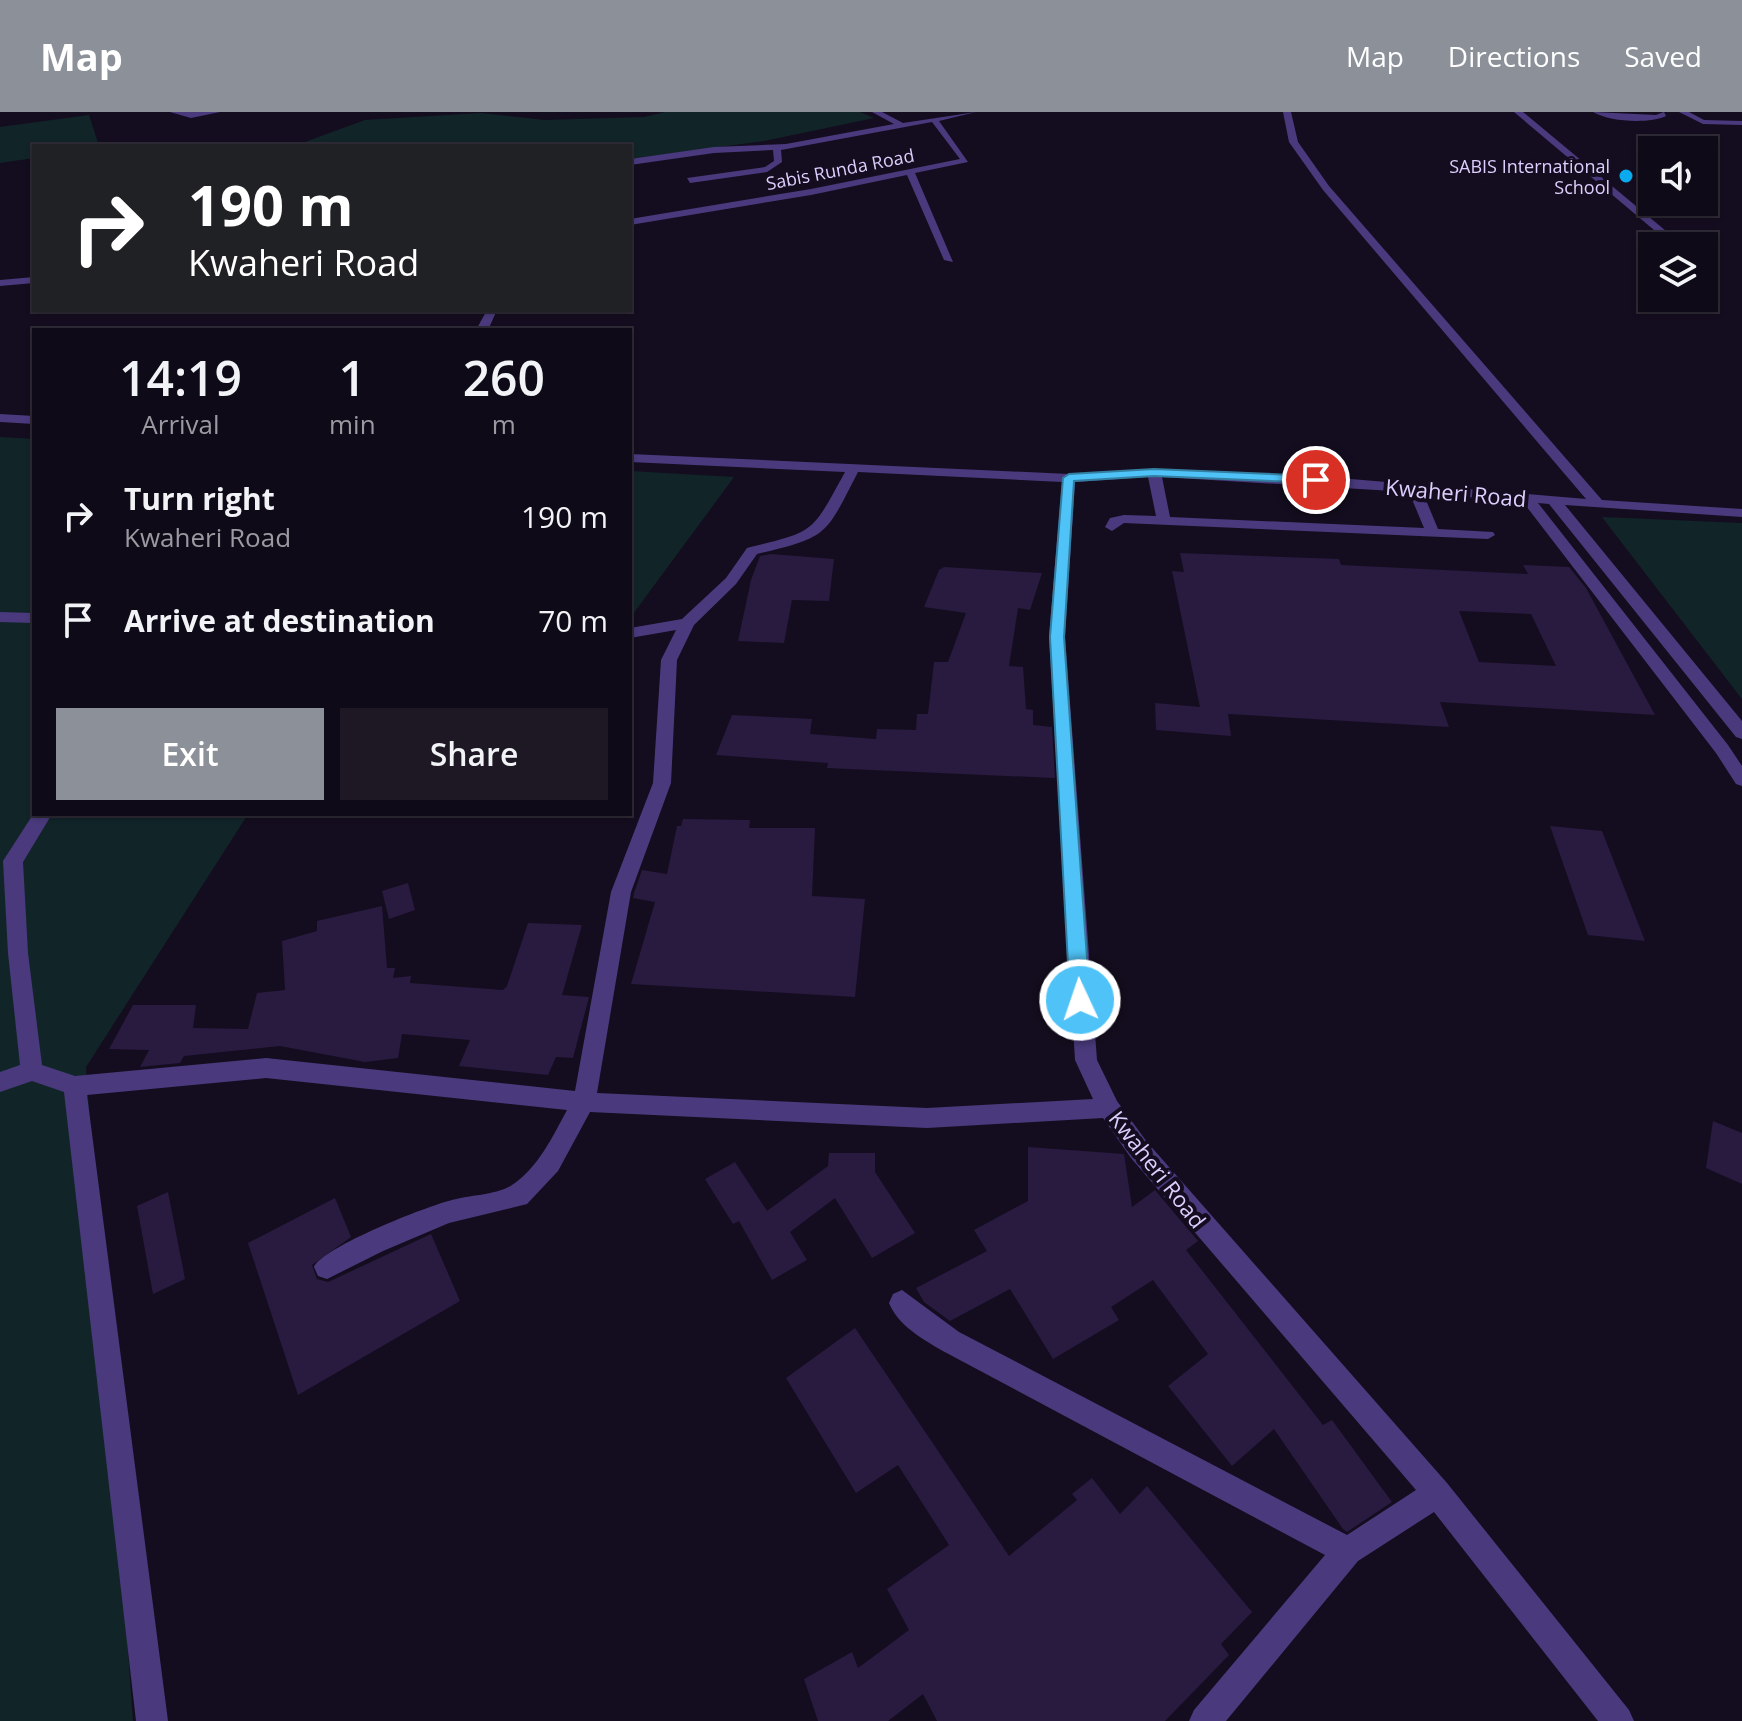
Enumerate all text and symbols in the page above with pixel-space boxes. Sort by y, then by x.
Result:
text: Map [40,30,123,82]
text: Map [1346,37,1404,75]
text: Directions [1448,37,1580,75]
text: Saved [1624,37,1702,75]
map controls [1638,136,1718,312]
button: sound [1638,136,1718,216]
street label: Sabis Runda Road [764,143,916,195]
place label: SABIS International School [1449,154,1610,199]
text: 190 m [188,166,354,242]
marker: SABIS International School [1617,167,1635,185]
icon: right [56,176,160,280]
button: layers [1638,232,1718,312]
text: Kwaheri Road [188,238,419,287]
text: 14:19 [119,345,242,410]
text: 1 [339,345,366,410]
text: 260 [463,345,545,410]
text: Arrival [141,406,220,442]
text: min [329,406,376,442]
text: m [492,406,516,442]
pin [1282,446,1350,514]
icon: arrive [1294,458,1338,502]
street label: Kwaheri Road [1384,471,1528,513]
text: Turn right [124,478,275,519]
icon: right [56,494,100,538]
text: 190 m [521,496,608,537]
text: Kwaheri Road [124,519,291,555]
icon: arrive [56,598,100,642]
text: Arrive at destination [124,600,435,641]
text: 70 m [538,600,608,641]
button: Exit [56,708,324,800]
button: Share [340,708,608,800]
position arrow [1038,958,1122,1042]
street label: Kwaheri Road [1103,1104,1213,1234]

